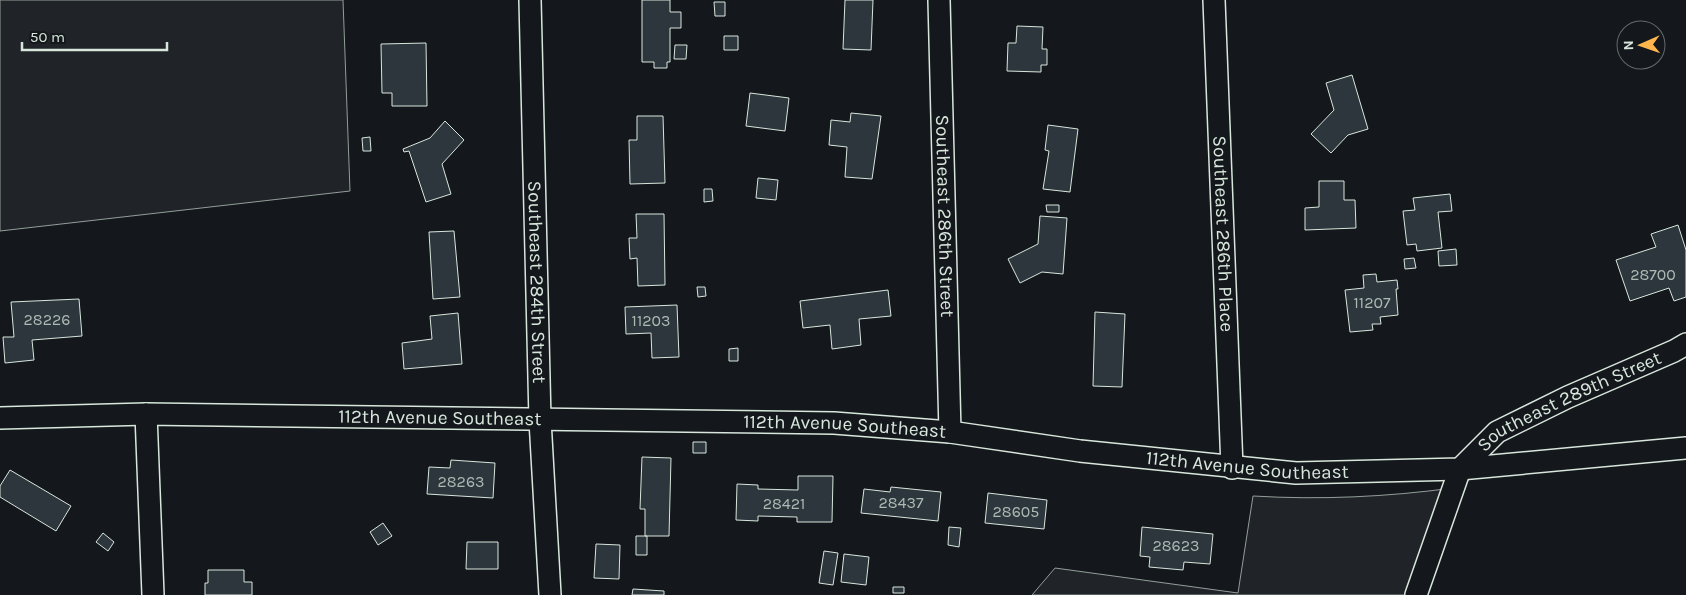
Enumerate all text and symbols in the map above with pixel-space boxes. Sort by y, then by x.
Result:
scale bar [22,20,168,52]
north arrow [1616,20,1666,70]
text: 50 m [30,28,65,46]
text: N [1620,40,1637,51]
street label: Southeast 286th Street [931,114,958,318]
street label: Southeast 286th Place [1208,135,1238,332]
street label: Southeast 284th Street [523,180,550,383]
house number: 28700 [1630,265,1676,284]
house number: 11207 [1354,293,1391,312]
house number: 28226 [24,310,70,329]
house number: 11203 [632,311,670,330]
street label: Southeast 289th Street [1473,347,1665,456]
street label: 112th Avenue Southeast [338,406,542,430]
street label: 112th Avenue Southeast [743,411,947,443]
street label: 112th Avenue Southeast [1145,447,1349,484]
house number: 28263 [438,472,484,491]
house number: 28437 [879,493,924,512]
house number: 28421 [763,494,805,513]
house number: 28605 [993,502,1039,521]
house number: 28623 [1153,536,1199,555]

